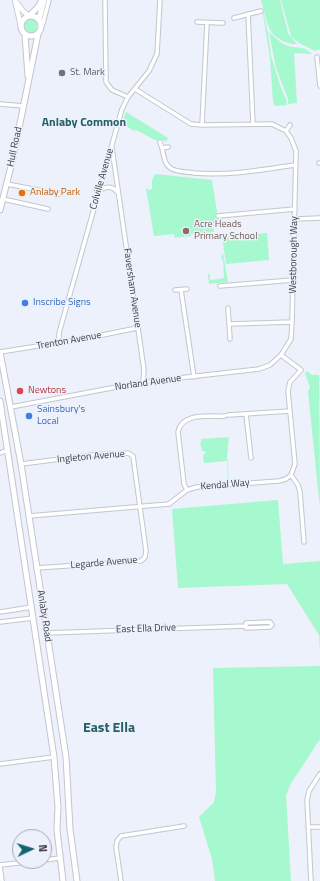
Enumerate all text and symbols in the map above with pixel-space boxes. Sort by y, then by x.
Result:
place label: St. Mark [70,67,105,79]
marker: St. Mark [57,68,67,78]
district label: Anlaby Common [42,116,126,130]
street label: Hull Road [5,126,25,168]
street label: Colville Avenue [88,147,116,211]
place label: Anlaby Park [30,187,80,199]
marker: Anlaby Park [17,188,27,198]
street label: Westborough Way [287,216,301,294]
place label: Acre Heads Primary School [194,219,257,242]
marker: Acre Heads Primary School [181,226,191,236]
street label: Faversham Avenue [120,248,144,328]
place label: Inscribe Signs [33,297,91,309]
marker: Inscribe Signs [20,298,30,308]
street label: Trenton Avenue [36,329,102,353]
street label: Norland Avenue [114,372,182,394]
place label: Newtons [28,385,66,397]
marker: Newtons [15,386,25,396]
place label: Sainsbury's Local [37,404,85,428]
marker: Sainsbury's Local [24,411,34,421]
street label: Ingleton Avenue [57,448,125,466]
street label: Kendal Way [200,477,250,493]
street label: Legarde Avenue [70,554,138,572]
street label: Anlaby Road [34,589,54,643]
street label: East Ella Drive [116,622,176,636]
district label: East Ella [83,721,135,737]
north arrow [12,829,52,869]
text: N [35,844,51,853]

